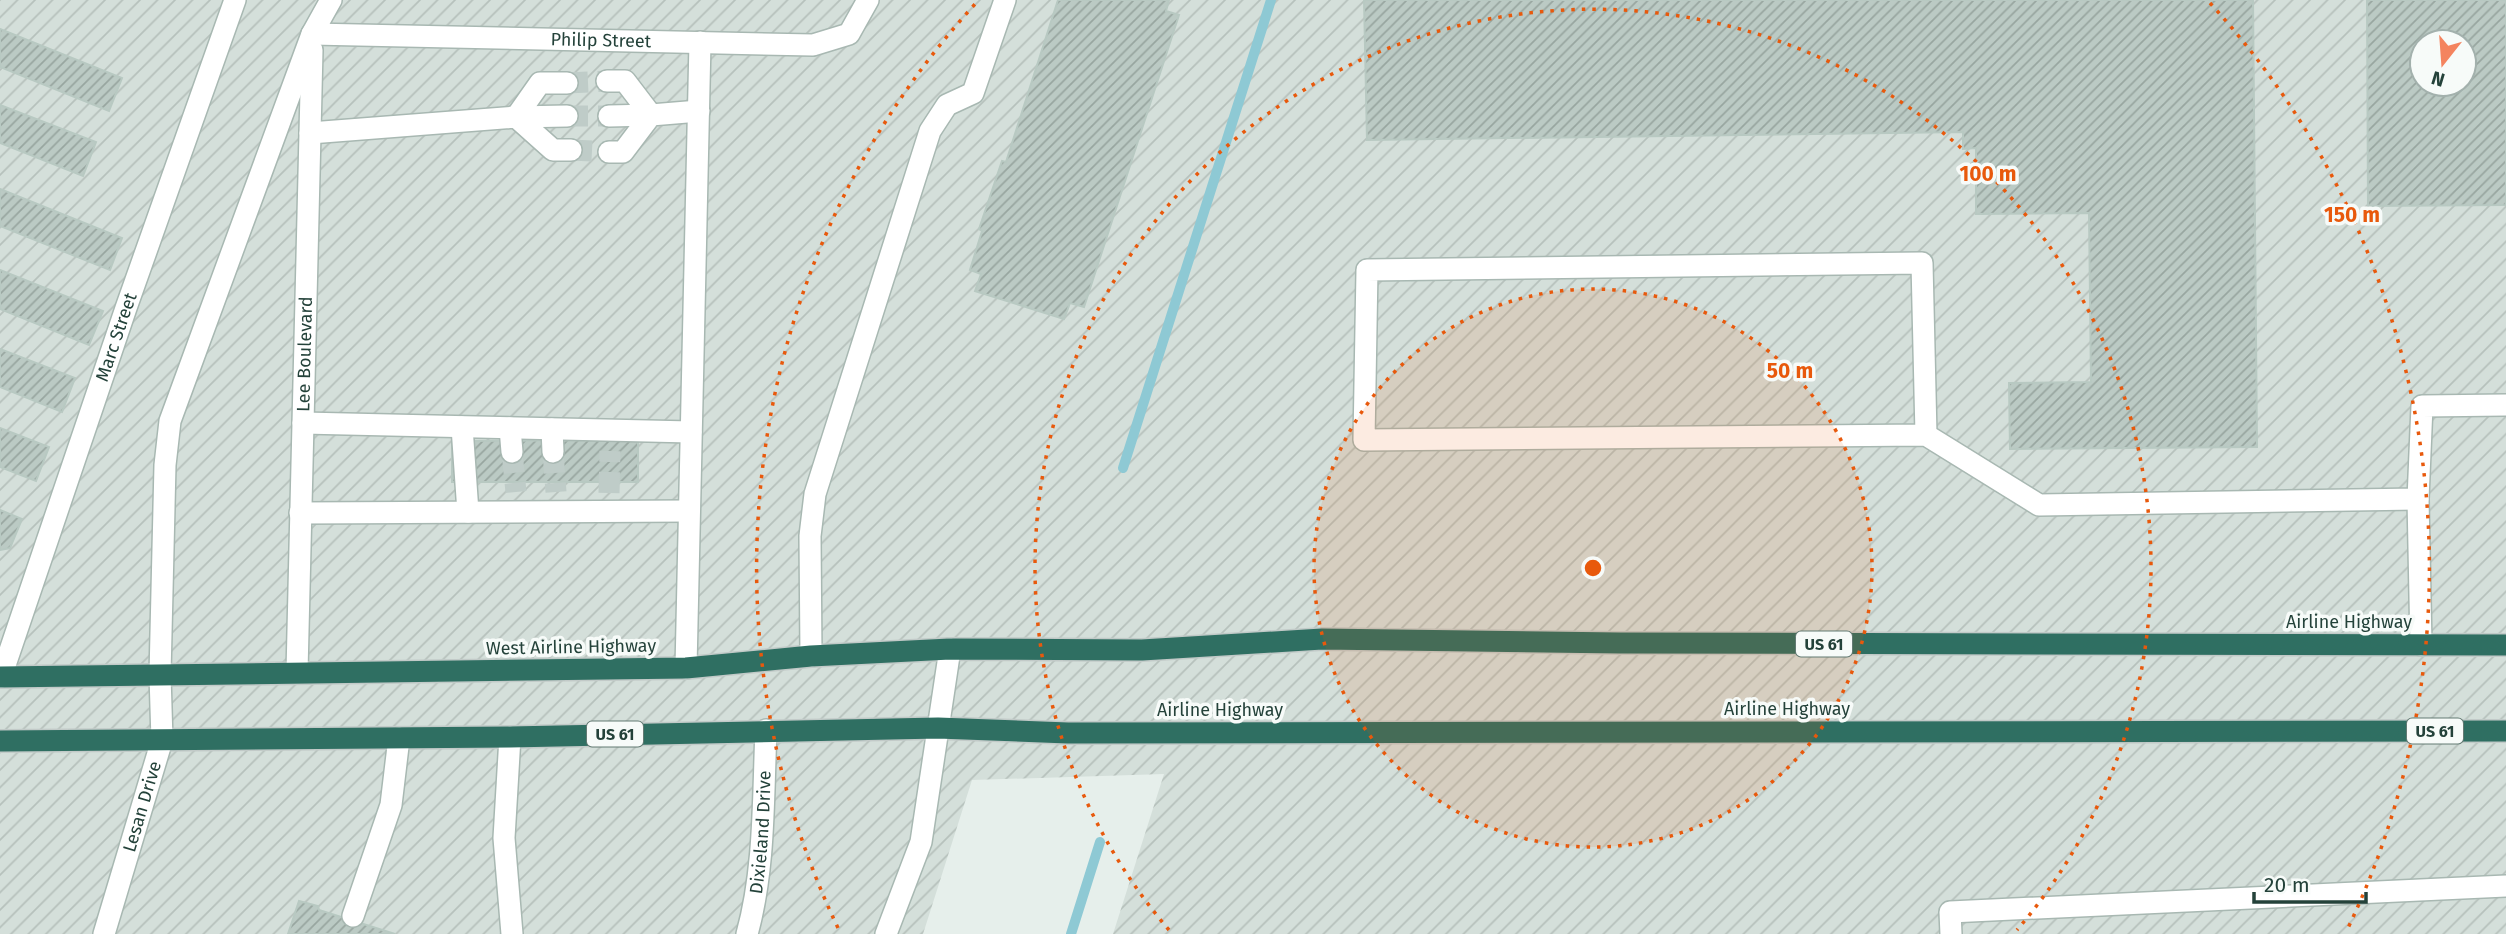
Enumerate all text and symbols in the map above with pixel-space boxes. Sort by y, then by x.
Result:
street label: Philip Street [550,28,652,52]
north arrow [2408,28,2478,98]
text: N [2429,66,2448,92]
text: 100 m [1959,161,2017,187]
text: 150 m [2324,202,2380,228]
street label: Marc Street [91,289,142,384]
street label: Lee Boulevard [292,296,317,412]
text: 50 m [1767,358,1813,384]
centre of rings [1581,556,1605,580]
street label: Airline Highway [2286,611,2412,633]
road number: US 61 [1796,632,1852,656]
street label: West Airline Highway [486,635,656,659]
street label: Airline Highway [1724,698,1850,720]
street label: Airline Highway [1157,699,1283,721]
road number: US 61 [2407,718,2463,744]
road number: US 61 [587,722,643,747]
street label: Lesan Drive [118,758,166,855]
street label: Dixieland Drive [745,770,776,895]
scale bar [2254,860,2366,904]
text: 20 m [2264,872,2310,898]

